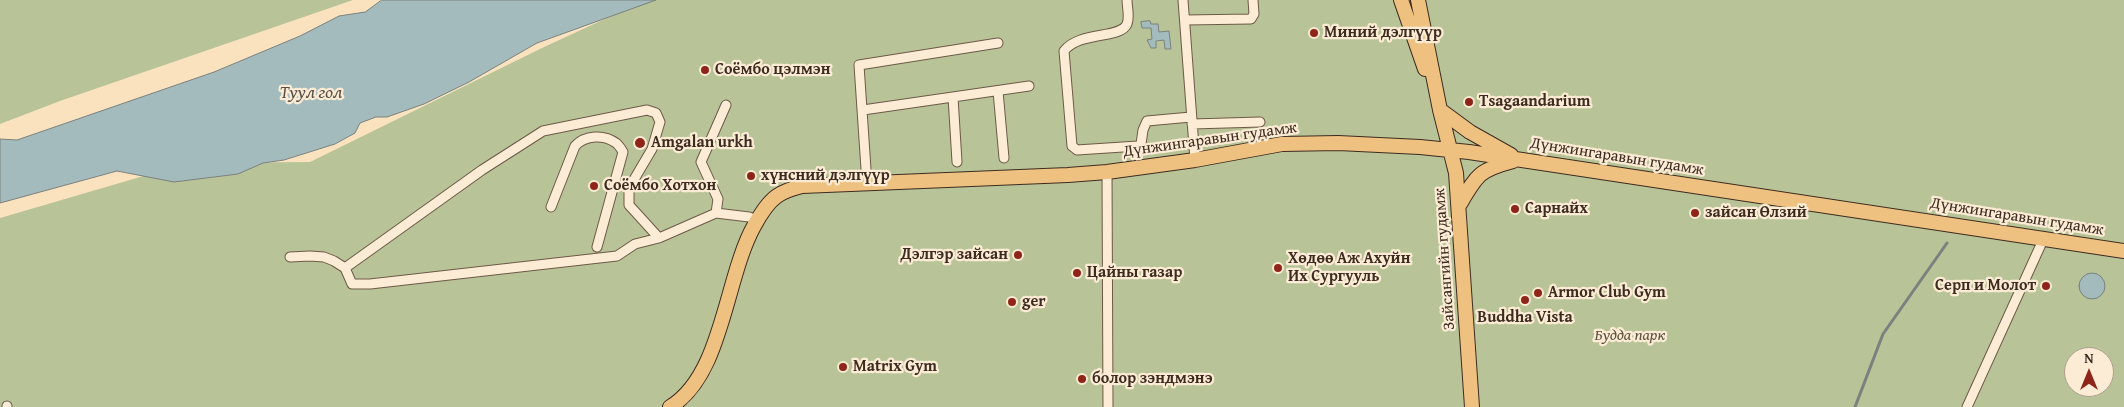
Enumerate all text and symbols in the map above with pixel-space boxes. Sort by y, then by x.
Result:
place label: Миний дэлгүүр [1324,23,1442,43]
marker: Миний дэлгүүр [1308,27,1320,39]
place label: Соёмбо цэлмэн [715,60,830,80]
marker: Соёмбо цэлмэн [699,64,711,76]
water label: Туул гол [280,82,342,104]
place label: Tsagaandarium [1479,92,1590,112]
marker: Tsagaandarium [1463,96,1475,108]
street label: Дүнжингаравын гудамж [1122,118,1298,162]
place label: Amgalan urkh [651,133,753,153]
street label: Дүнжингаравын гудамж [1529,134,1705,180]
marker: Amgalan urkh [633,136,647,150]
place label: хүнсний дэлгүүр [761,166,890,186]
marker: хүнсний дэлгүүр [745,170,757,182]
place label: Соёмбо Хотхон [604,176,716,196]
marker: Соёмбо Хотхон [588,180,600,192]
street label: Зайсангийн гудамж [1430,187,1460,331]
street label: Дүнжингаравын гудамж [1929,194,2105,240]
place label: Сарнайх [1525,199,1588,219]
marker: Сарнайх [1509,203,1521,215]
place label: зайсан Өлзий [1705,203,1807,223]
marker: зайсан Өлзий [1689,207,1701,219]
place label: Дэлгэр зайсан [901,245,1008,265]
marker: Дэлгэр зайсан [1012,249,1024,261]
place label: Хөдөө Аж Ахуйн Их Сургууль [1288,249,1410,287]
marker: Хөдөө Аж Ахуйн Их Сургууль [1272,262,1284,274]
place label: Цайны газар [1087,263,1182,283]
marker: Цайны газар [1071,267,1083,279]
place label: Серп и Молот [1935,276,2036,296]
marker: Серп и Молот [2040,280,2052,292]
place label: Armor Club Gym [1548,283,1666,303]
marker: Armor Club Gym [1532,287,1544,299]
place label: ger [1022,292,1046,312]
marker: Buddha Vista [1519,294,1531,306]
marker: ger [1006,296,1018,308]
place label: Buddha Vista [1477,308,1573,328]
park label: Будда парк [1595,326,1665,346]
north arrow [2064,347,2114,397]
text: N [2084,348,2094,368]
place label: Matrix Gym [853,357,937,377]
marker: Matrix Gym [837,361,849,373]
place label: болор зэндмэнэ [1092,369,1213,389]
marker: болор зэндмэнэ [1076,373,1088,385]

